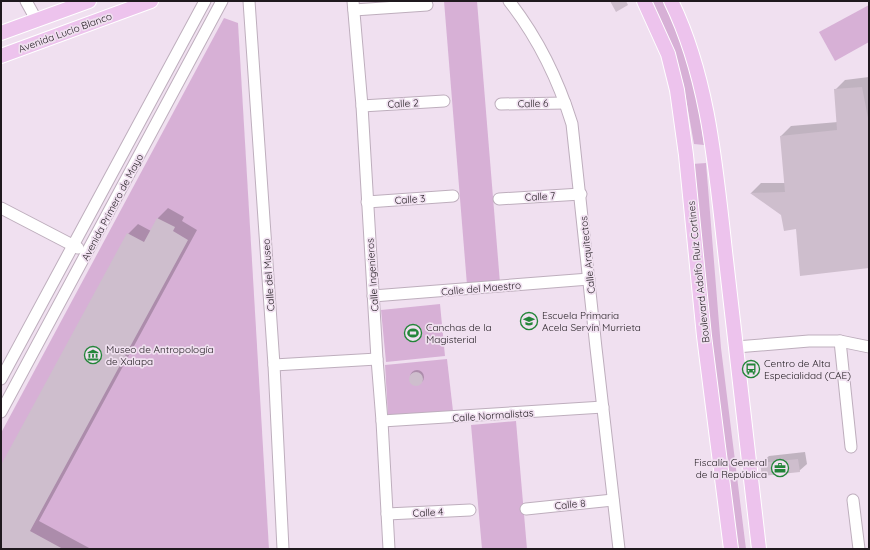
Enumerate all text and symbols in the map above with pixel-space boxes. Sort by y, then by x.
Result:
street label: Avenida Lucio Blanco [17,9,114,55]
street label: Calle 2 [387,96,419,111]
street label: Calle 6 [517,97,549,110]
street label: Avenida Primero de Mayo [79,151,146,263]
street label: Calle 7 [524,189,556,204]
street label: Calle 3 [394,192,426,207]
street label: Boulevard Adolfo Ruiz Cortines [685,200,712,344]
street label: Calle Arquitectos [577,215,598,294]
street label: Calle del Museo [259,238,278,312]
street label: Calle Ingenieros [363,238,382,312]
street label: Calle del Maestro [441,279,521,298]
place label: Escuela Primaria Acela Servín Murrieta [542,309,641,334]
school or university icon: Escuela Primaria Acela Servín Murrieta [519,311,539,331]
place label: Canchas de la Magisterial [426,321,492,346]
sports icon: Canchas de la Magisterial [403,323,423,343]
place label: Museo de Antropología de Xalapa [106,343,214,368]
museum icon: Museo de Antropología de Xalapa [83,345,103,365]
place label: Centro de Alta Especialidad (CAE) [764,357,851,382]
bus stop icon: Centro de Alta Especialidad (CAE) [741,359,761,379]
street label: Calle Normalistas [452,406,534,425]
place label: Fiscalía General de la República [694,456,767,481]
office icon: Fiscalía General de la República [770,458,790,478]
street label: Calle 8 [554,496,586,513]
street label: Calle 4 [412,505,444,520]

